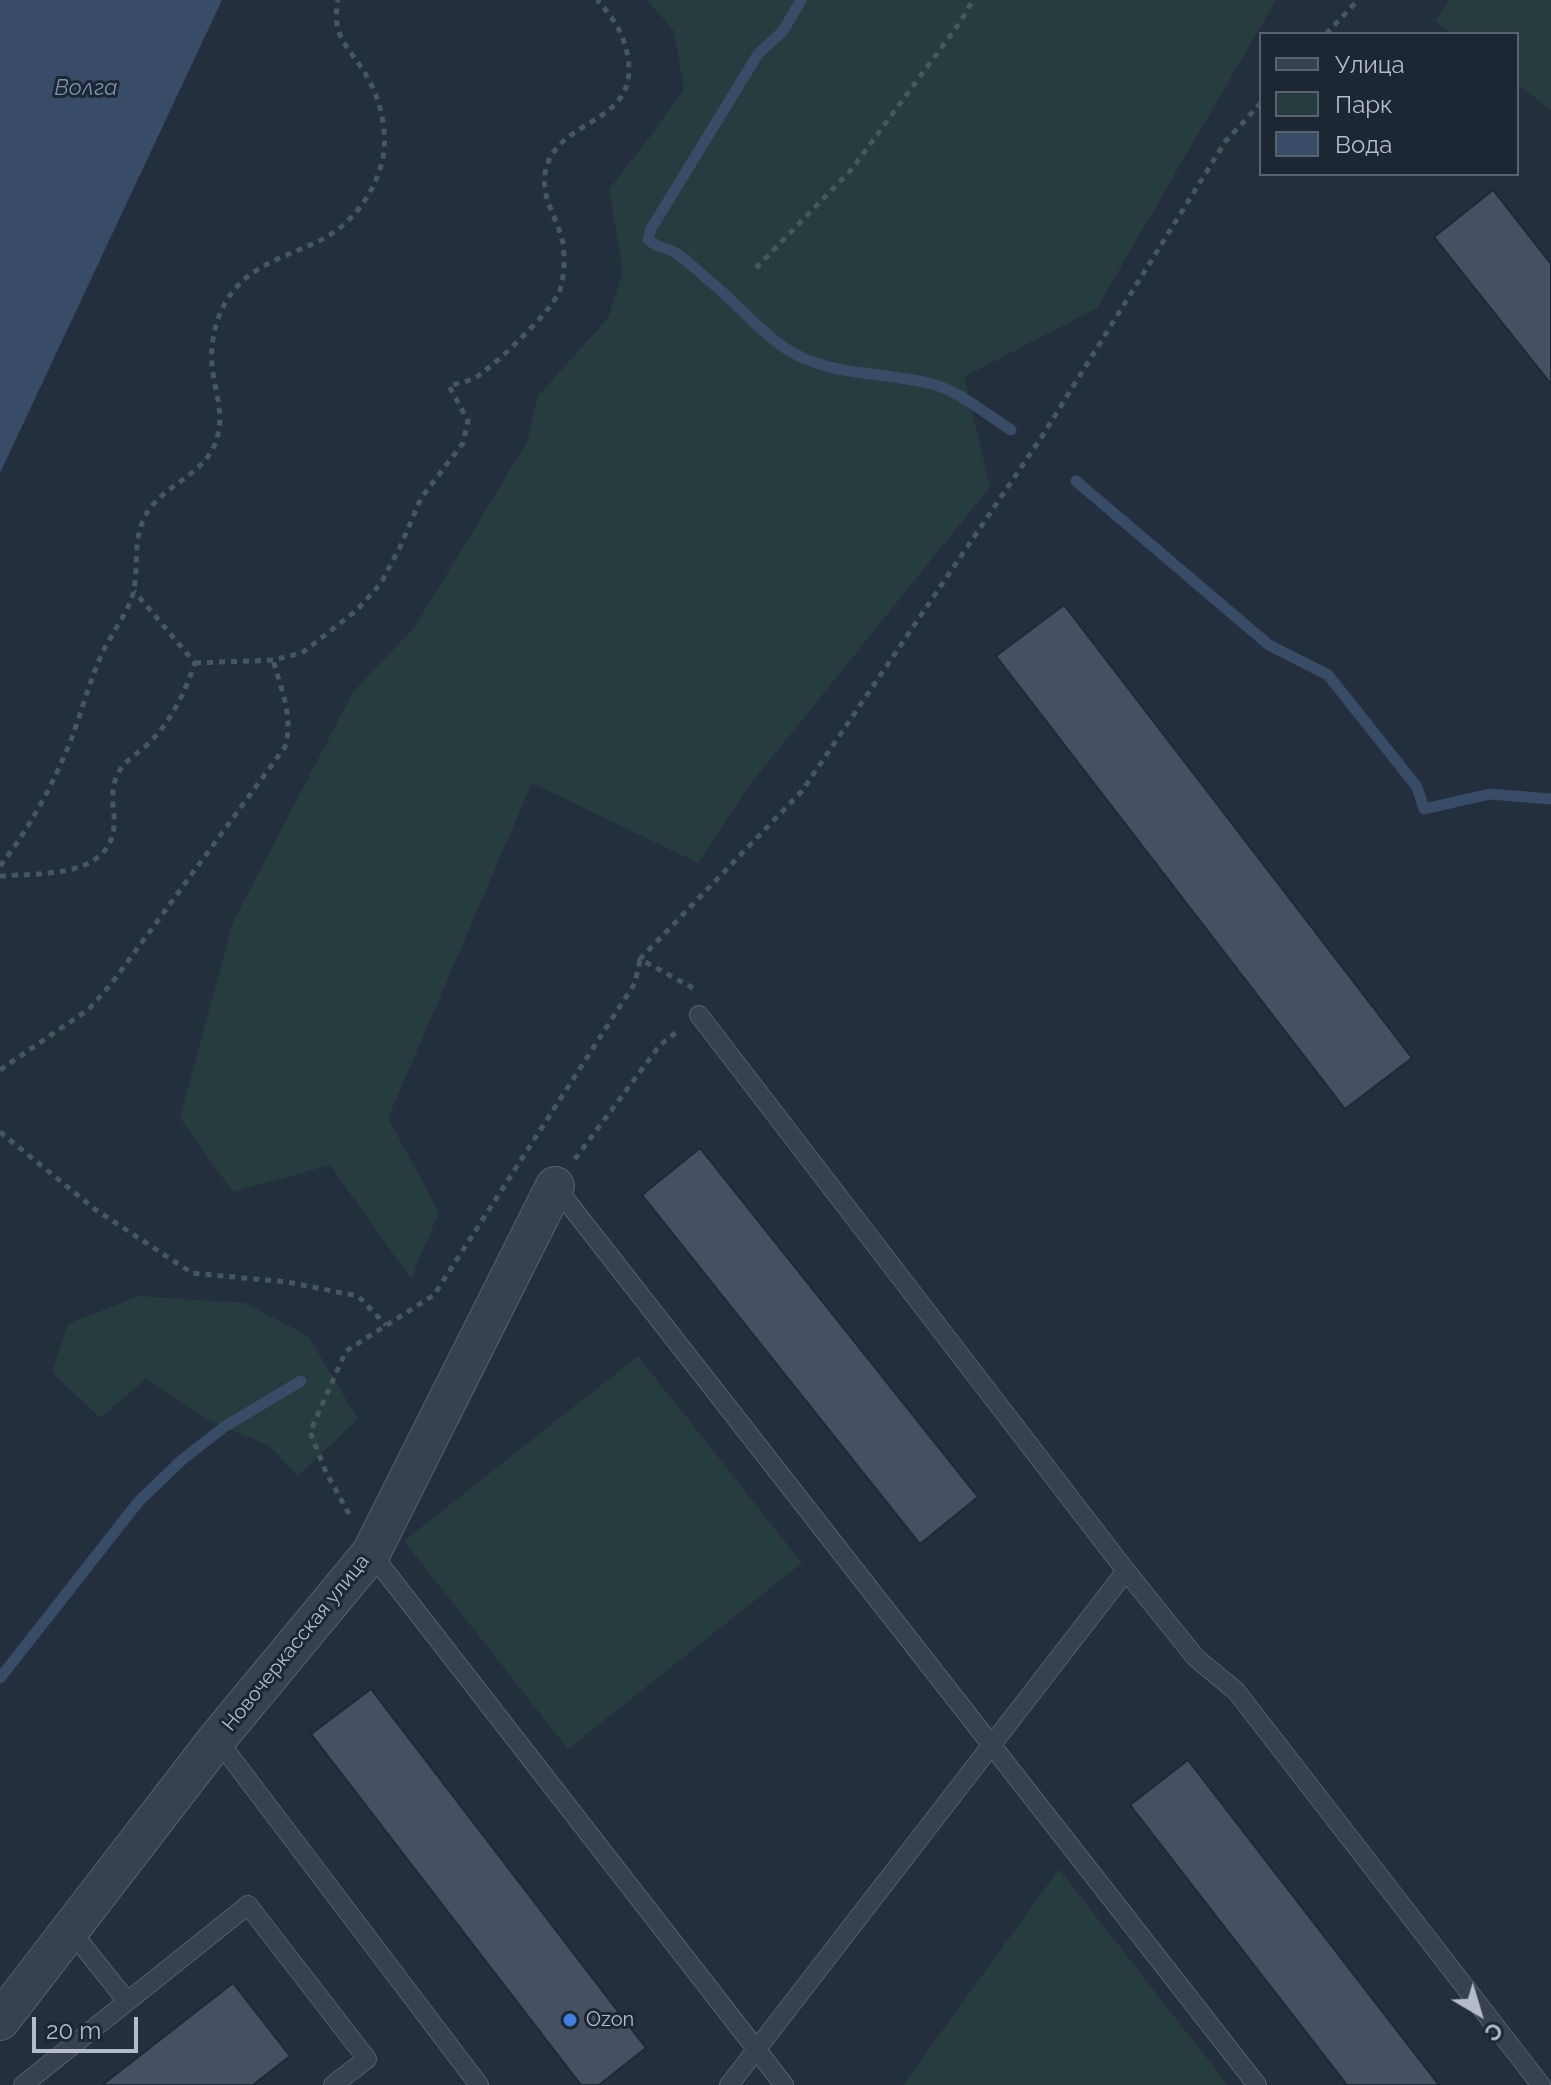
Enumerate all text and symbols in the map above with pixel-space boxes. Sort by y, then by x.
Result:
legend [1259,32,1519,176]
text: Улица [1335,50,1405,79]
water label: Волга [55,75,117,101]
text: Парк [1335,90,1393,119]
text: Вода [1335,130,1392,159]
street label: Новочеркасская улица [217,1550,375,1736]
north arrow [1439,1973,1519,2053]
scale bar [36,2001,142,2051]
place label: Ozon [586,2008,634,2032]
marker: Ozon [561,2011,579,2029]
text: 20 m [46,2016,101,2045]
text: С [1480,2017,1508,2047]

